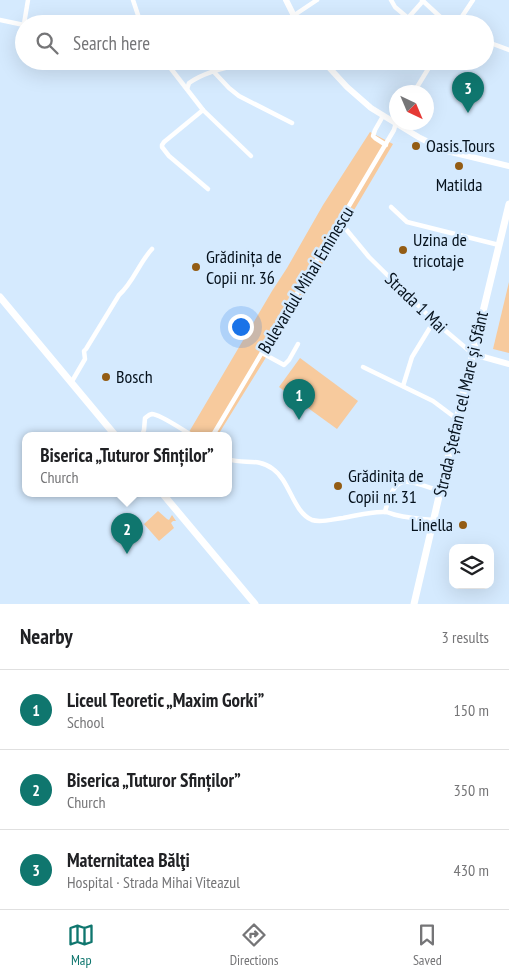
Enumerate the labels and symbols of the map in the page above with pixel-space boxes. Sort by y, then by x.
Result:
pin: 3 [452,72,484,113]
north arrow [389,85,434,130]
place label: Oasis.Tours [426,134,495,157]
marker: Oasis.Tours [410,140,422,152]
marker: Matilda [453,160,465,172]
place label: Matilda [436,173,482,196]
street label: Bulevardul Mihai Eminescu [253,202,359,357]
place label: Uzina de tricotaje [413,228,467,272]
marker: Uzina de tricotaje [397,244,409,256]
place label: Grădinița de Copii nr. 36 [206,245,282,289]
marker: Grădinița de Copii nr. 36 [190,261,202,273]
street label: Strada 1 Mai [380,267,452,338]
street label: Strada Ștefan cel Mare și Sfânt [428,309,493,499]
your location [228,314,254,340]
place label: Bosch [116,365,153,388]
marker: Bosch [100,371,112,383]
pin: 1 [283,379,315,420]
place label: Grădinița de Copii nr. 31 [348,464,424,508]
marker: Grădinița de Copii nr. 31 [332,480,344,492]
pin: 2 [111,513,143,554]
place label: Linella [411,513,453,536]
marker: Linella [457,519,469,531]

